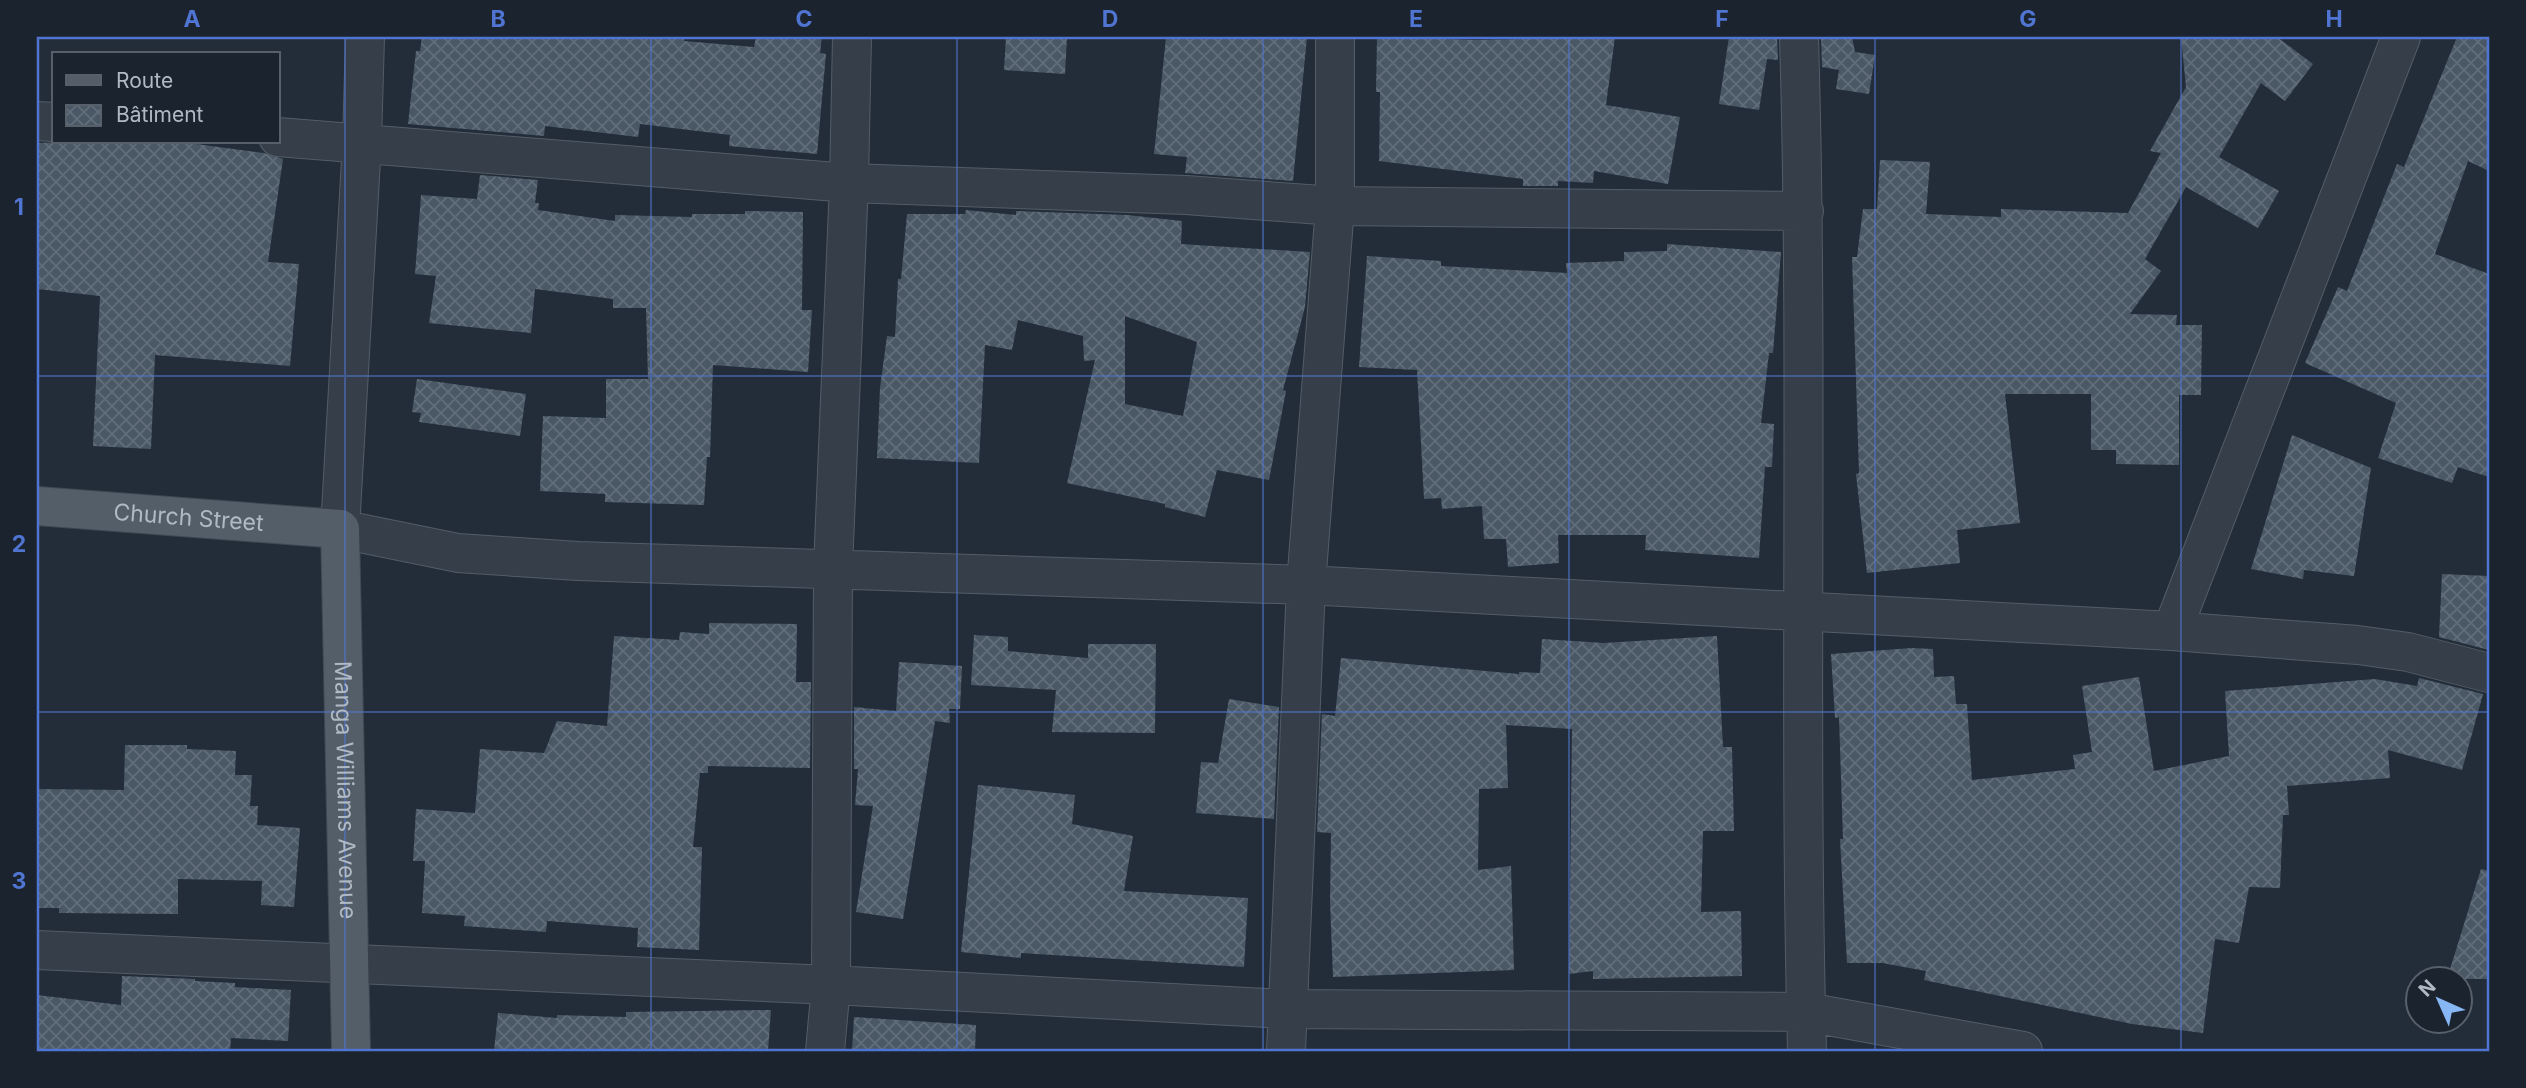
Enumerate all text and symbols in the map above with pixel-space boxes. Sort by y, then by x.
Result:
text: A [183,5,201,33]
text: B [490,5,506,33]
text: C [795,5,813,33]
text: D [1102,5,1118,33]
text: E [1409,5,1423,33]
text: F [1715,5,1729,33]
text: G [2019,5,2037,33]
text: H [2325,5,2343,33]
legend [52,52,280,144]
text: Route [116,68,173,93]
text: Bâtiment [116,102,204,127]
text: 1 [14,193,24,221]
street label: Church Street [112,498,265,537]
text: 2 [12,530,26,558]
street label: Manga Williams Avenue [329,661,362,919]
text: 3 [12,867,26,895]
north arrow [2404,965,2474,1036]
text: N [2414,975,2441,1002]

